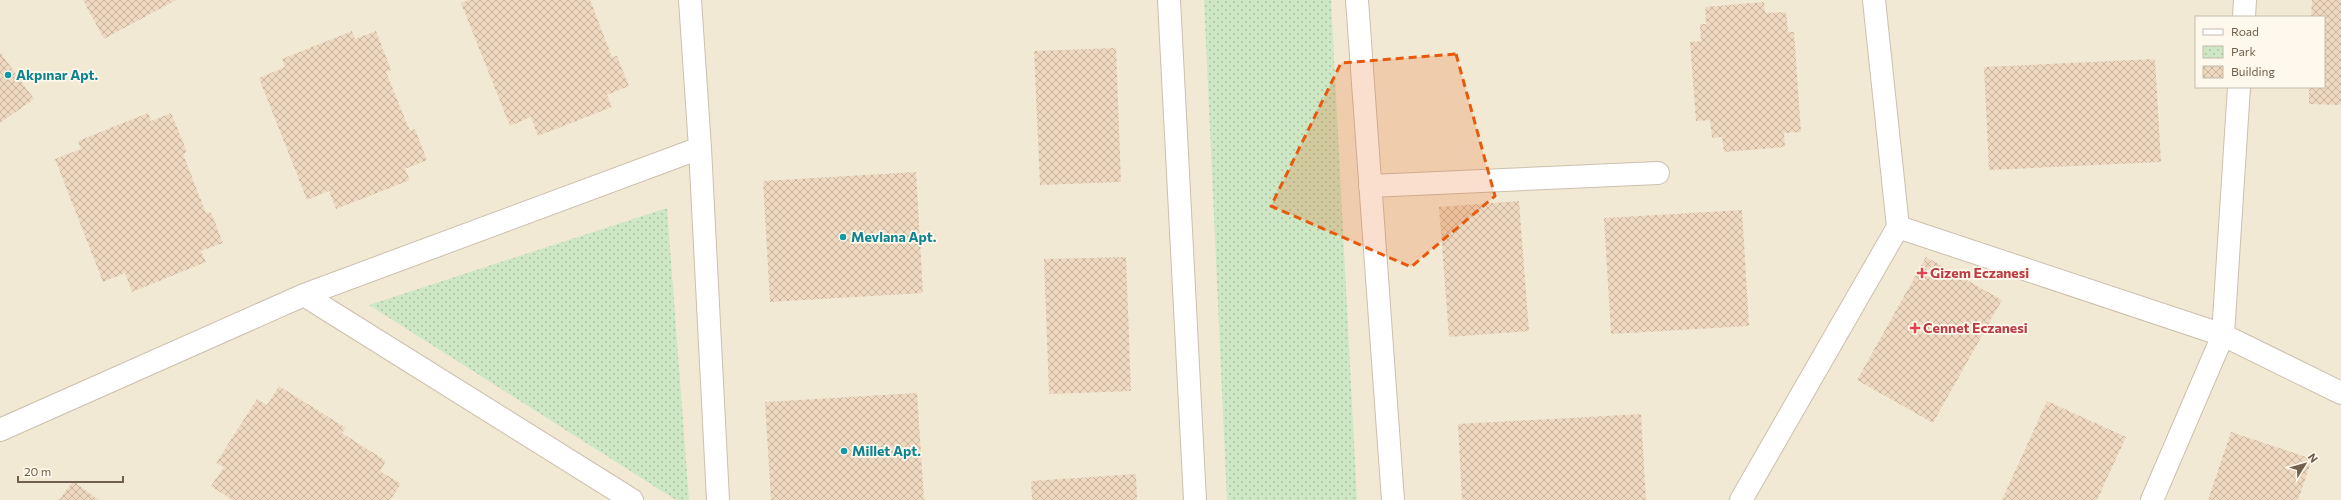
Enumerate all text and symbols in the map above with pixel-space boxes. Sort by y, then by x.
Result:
legend [2195,16,2325,88]
text: Road [2231,24,2259,38]
text: Park [2231,44,2257,58]
text: Building [2231,64,2275,78]
place label: Akpınar Apt. [16,66,98,83]
marker: Akpınar Apt. [3,70,13,80]
place label: Mevlana Apt. [851,228,937,245]
marker: Mevlana Apt. [838,232,848,242]
place label: Gizem Eczanesi [1930,264,2029,281]
marker: Gizem Eczanesi [1917,268,1927,278]
place label: Cennet Eczanesi [1923,319,2028,336]
marker: Cennet Eczanesi [1910,323,1920,333]
place label: Millet Apt. [852,442,921,459]
north arrow [2285,444,2325,484]
marker: Millet Apt. [839,446,849,456]
text: N [2306,450,2321,465]
scale bar [18,458,123,484]
text: 20 m [24,464,51,478]

